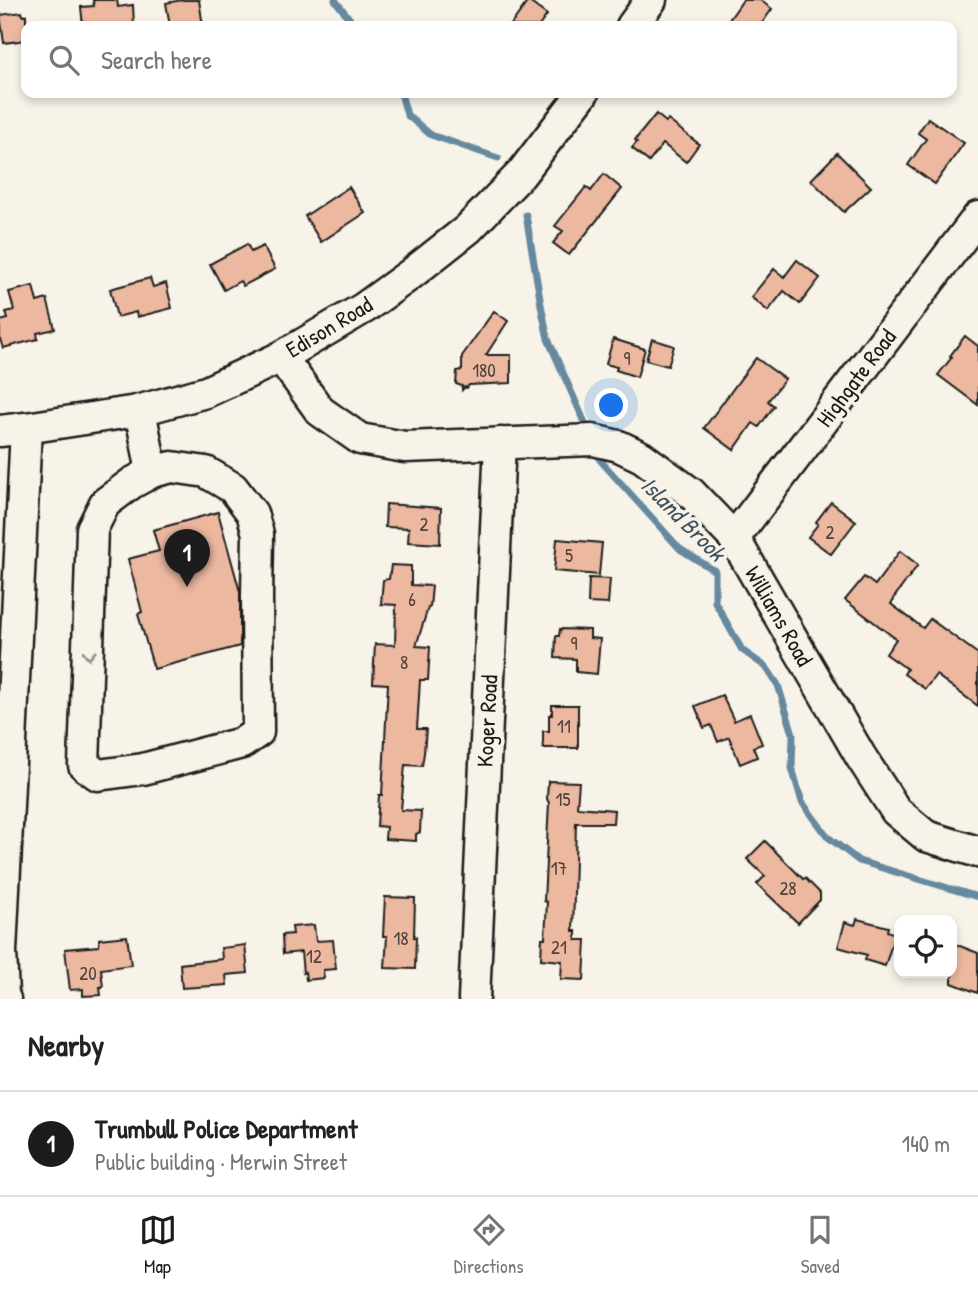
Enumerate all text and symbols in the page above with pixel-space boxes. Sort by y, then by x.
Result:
search box [21,21,957,98]
icon: search [45,41,83,79]
text: Search here [101,42,212,77]
street label: Edison Road [280,289,378,365]
street label: Highgate Road [809,322,903,433]
house number: 9 [624,345,631,371]
house number: 180 [472,357,496,383]
your location [594,388,628,422]
water label: Island Brook [635,469,734,569]
house number: 2 [420,511,429,537]
house number: 2 [826,519,835,545]
pin: 1 [164,529,210,587]
house number: 5 [565,542,573,568]
street label: Williams Road [738,560,821,672]
house number: 6 [408,586,416,612]
house number: 9 [571,630,578,656]
one-way arrow [81,649,96,660]
house number: 8 [400,649,408,675]
street label: Koger Road [469,674,504,768]
house number: 11 [557,713,571,739]
house number: 15 [556,786,570,812]
house number: 17 [551,855,567,881]
house number: 28 [779,875,797,901]
map controls [894,915,957,978]
button: locate [894,915,957,978]
house number: 18 [393,925,409,951]
house number: 21 [551,934,567,960]
house number: 12 [306,943,322,969]
house number: 20 [79,960,97,986]
text: Nearby [28,1025,104,1065]
text: Trumbull Police Department [95,1111,357,1146]
text: 1 [47,1128,55,1159]
text: 140 m [902,1128,950,1159]
text: Public building · Merwin Street [95,1146,347,1177]
tab: Map [139,1211,177,1279]
tab: Directions [454,1211,524,1279]
tab: Saved [801,1211,839,1279]

